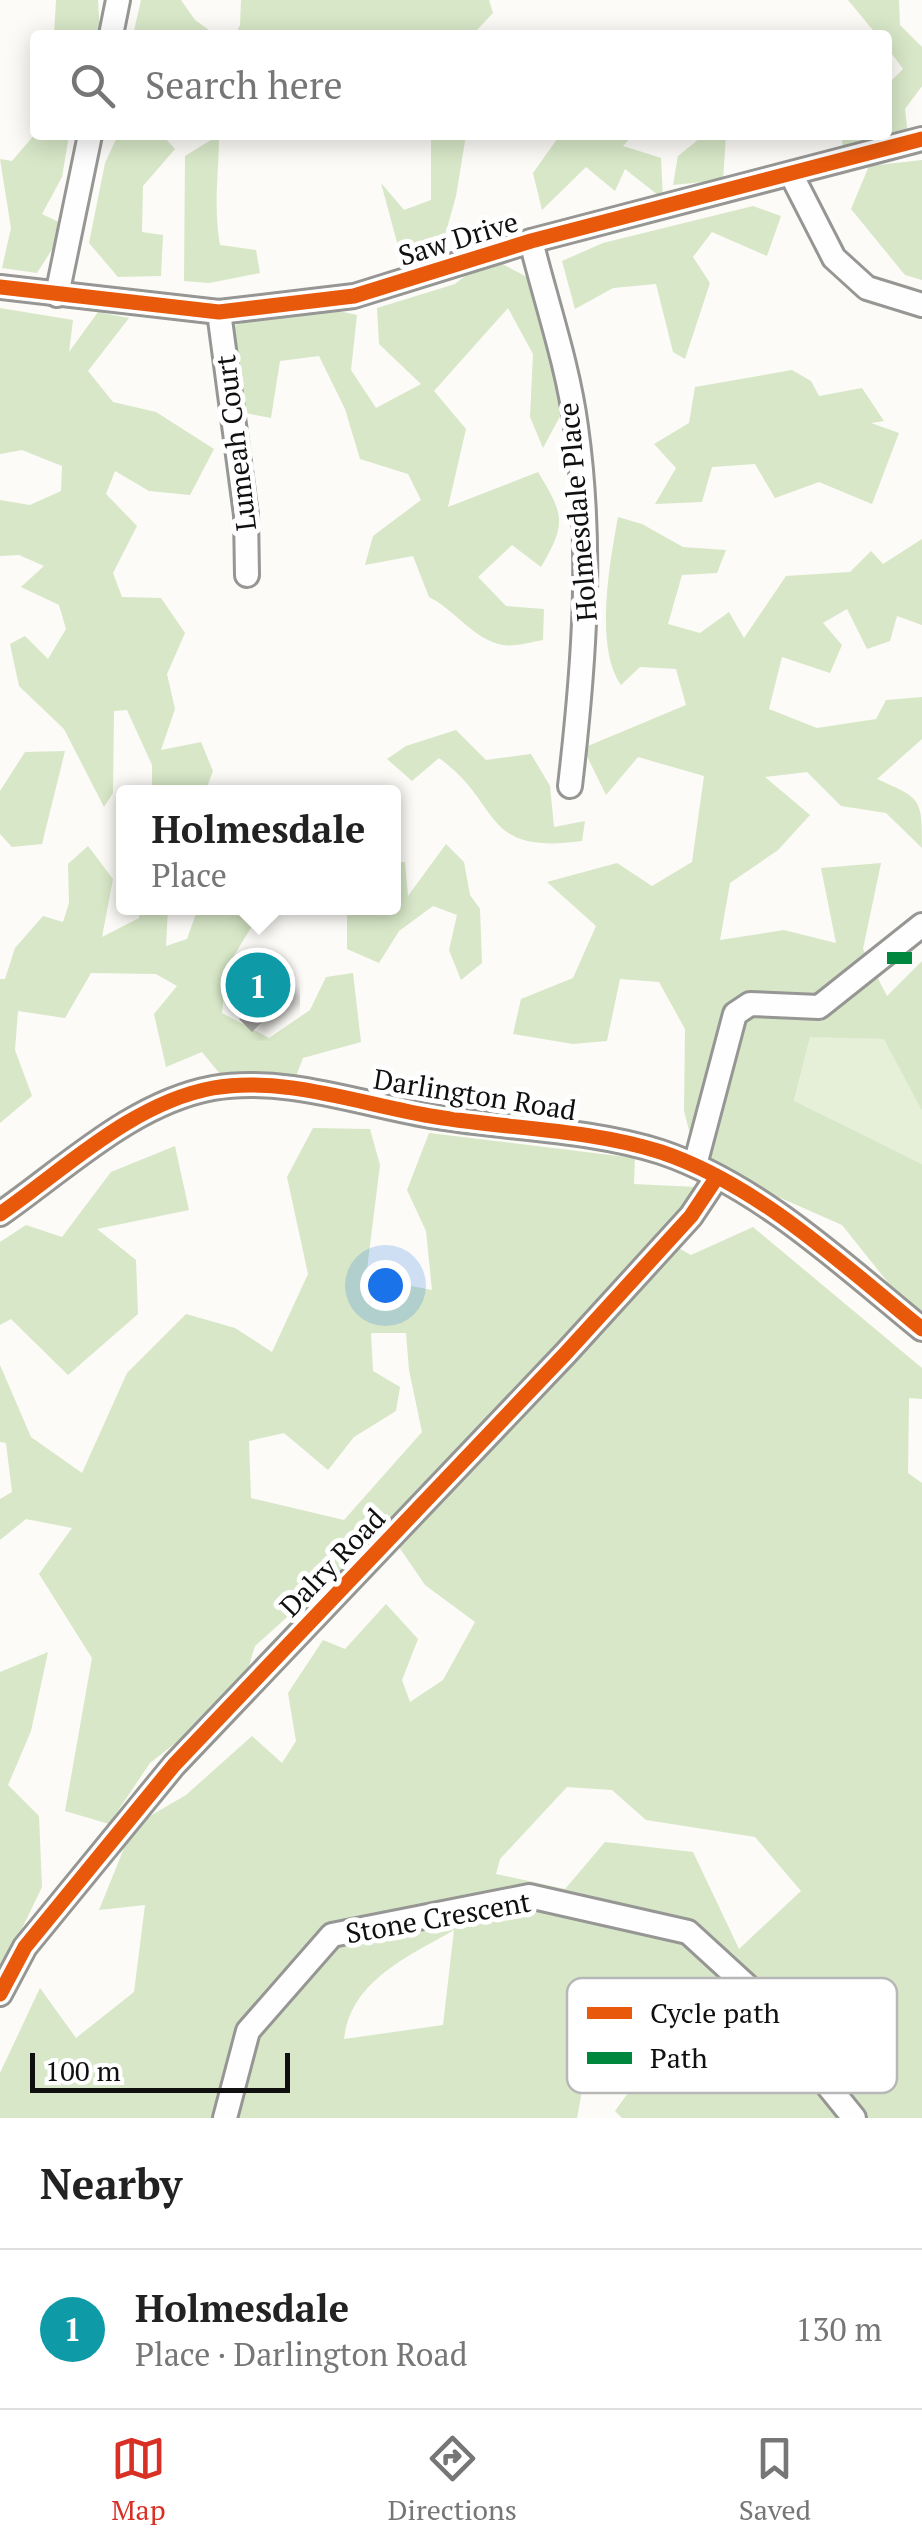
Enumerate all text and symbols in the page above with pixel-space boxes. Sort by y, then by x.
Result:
search box [30,30,892,140]
icon: search [65,58,120,113]
text: Search here [145,60,343,110]
street label: Saw Drive [394,202,522,274]
street label: Lumeah Court [206,352,264,533]
street label: Holmesdale Place [549,401,605,623]
popup [116,785,401,915]
text: Holmesdale [151,804,366,854]
text: Place [151,854,227,896]
pin: 1 [226,948,290,1022]
street label: Darlington Road [371,1060,579,1128]
your location [360,1260,411,1311]
street label: Dalry Road [271,1500,393,1624]
street label: Stone Crescent [343,1882,534,1951]
legend [567,1978,897,2093]
text: Cycle path [650,1994,780,2031]
text: Path [650,2039,708,2076]
scale bar [30,2048,290,2092]
text: 100 m [45,2052,121,2089]
text: Nearby [40,2155,182,2211]
text: Holmesdale [135,2283,349,2333]
text: 1 [63,2308,82,2350]
text: 130 m [795,2308,882,2350]
text: Place · Darlington Road [135,2333,467,2375]
tab: Map [111,2431,166,2528]
tab: Directions [388,2431,517,2528]
tab: Saved [739,2431,811,2528]

